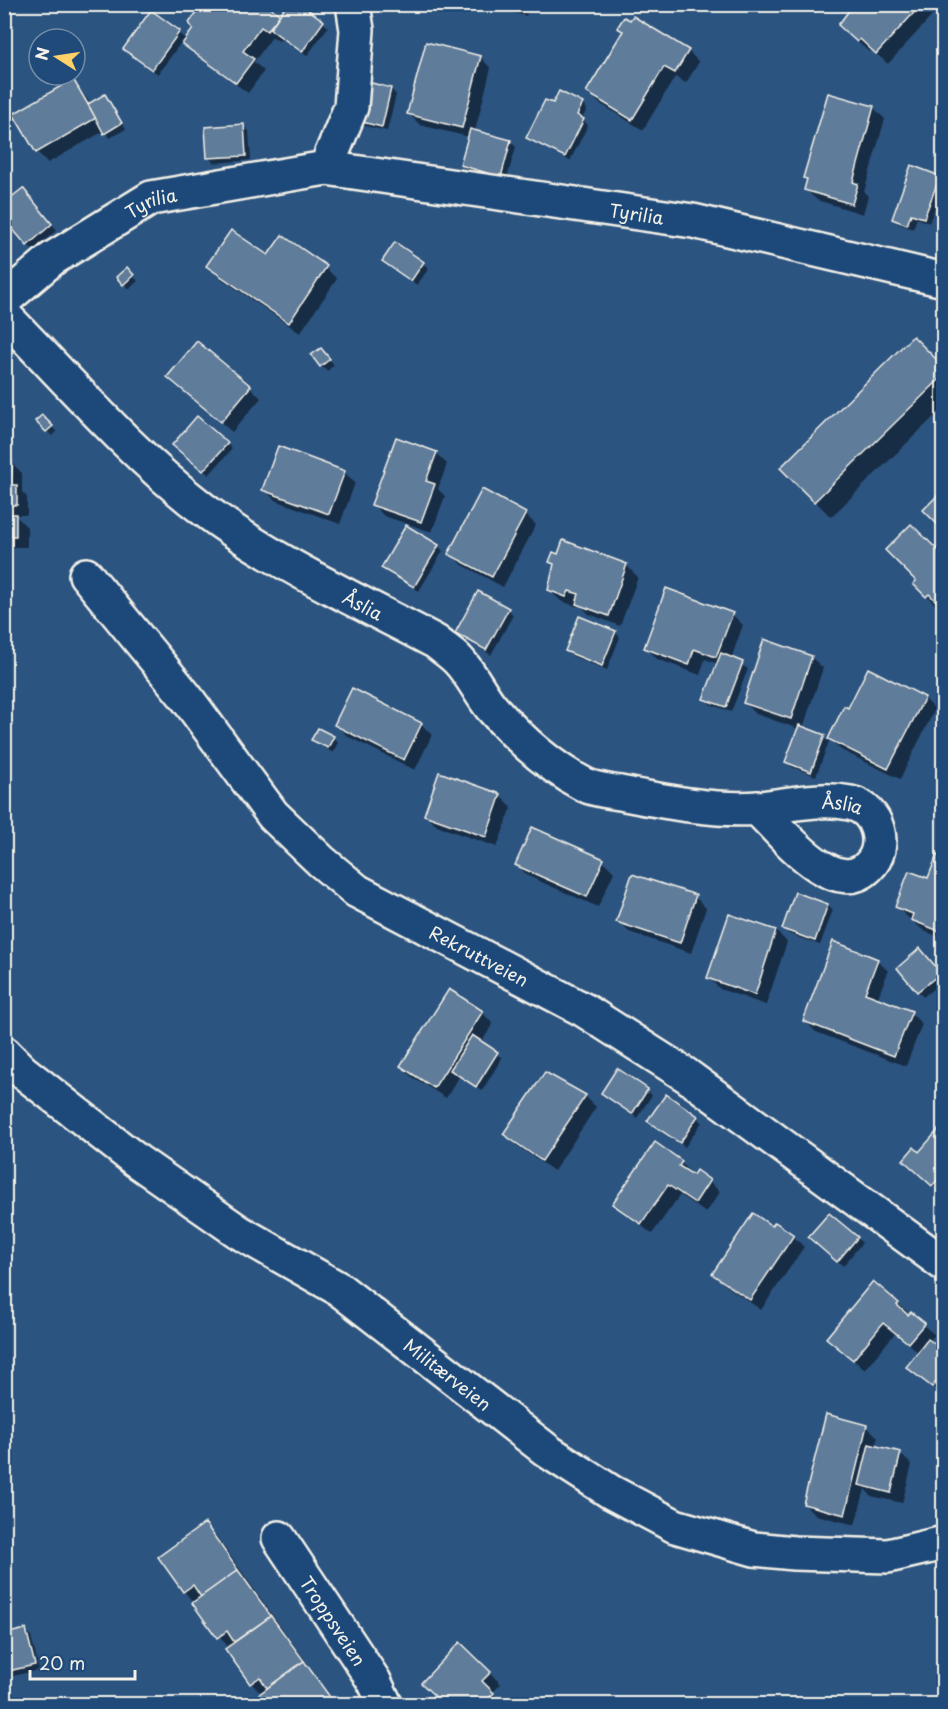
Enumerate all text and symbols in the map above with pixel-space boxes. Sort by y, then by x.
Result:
north arrow [27,27,87,87]
text: N [28,45,54,62]
street label: Tyrilia [119,180,179,225]
street label: Tyrilia [608,196,666,230]
street label: Åslia [338,583,388,626]
street label: Åslia [821,787,868,820]
street label: Rekruttveien [425,918,534,992]
street label: Militærveien [399,1331,498,1416]
street label: Troppsveien [294,1570,373,1671]
scale bar [30,1643,135,1681]
text: 20 m [39,1649,85,1676]

